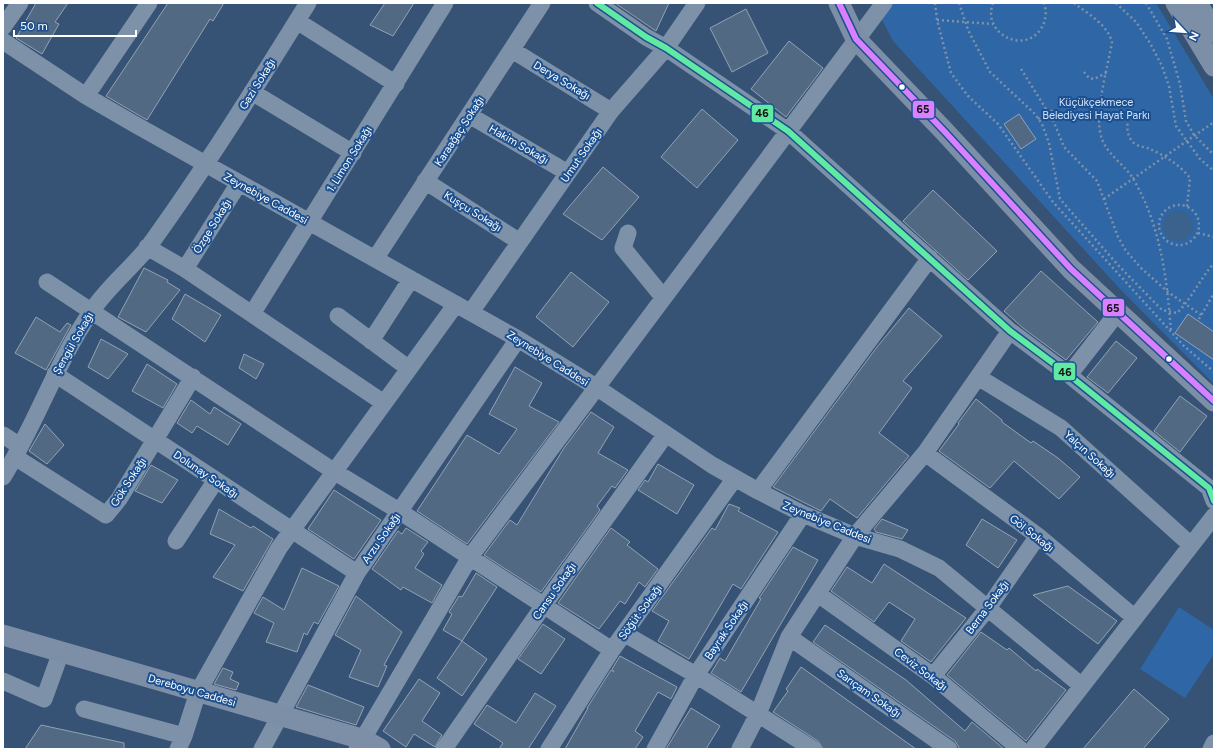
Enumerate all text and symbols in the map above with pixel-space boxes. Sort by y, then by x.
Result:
scale bar [14,12,136,38]
north arrow [1165,12,1205,52]
text: 50 m [20,19,48,33]
text: N [1186,29,1201,43]
street label: Gazi Sokağı [237,56,278,112]
street label: Derya Sokağı [531,58,593,103]
unlabelled marker [897,82,907,92]
street label: Karaağaç Sokağı [432,94,487,169]
park label: Küçükçekmece Belediyesi Hayat Parkı [1042,96,1150,122]
line badge: 65 [912,100,935,119]
text: 65 [917,103,929,116]
line badge: 46 [751,104,774,123]
text: 46 [755,107,769,120]
street label: Hakim Sokağı [487,122,551,167]
street label: 1. Limon Sokağı [324,124,375,195]
street label: Umut Sokağı [558,126,605,185]
street label: Zeynebiye Caddesi [221,170,310,227]
street label: Kuşçu Sokağı [441,188,504,234]
street label: Özge Sokağı [190,196,234,256]
line badge: 65 [1102,298,1125,317]
text: 65 [1107,302,1119,315]
street label: Şengül Sokağı [50,310,96,377]
street label: Zeynebiye Caddesi [504,328,591,389]
unlabelled marker [1164,354,1174,364]
line badge: 46 [1053,362,1076,381]
text: 46 [1058,366,1072,379]
street label: Yalçın Sokağı [1061,428,1118,481]
street label: Dolunay Sokağı [171,448,241,501]
street label: Gök Sokağı [108,455,149,509]
street label: Zeynebiye Caddesi [781,499,873,546]
street label: Arzu Sokağı [359,511,403,566]
street label: Göl Sokağı [1007,512,1057,555]
street label: Cansu Sokağı [530,560,579,622]
street label: Berna Sokağı [963,578,1012,637]
street label: Söğüt Sokağı [616,582,665,643]
street label: Bayrak Sokağı [702,598,751,662]
street label: Ceviz Sokağı [892,645,950,694]
street label: Sarıçam Sokağı [834,667,903,720]
street label: Dereboyu Caddesi [146,672,237,709]

